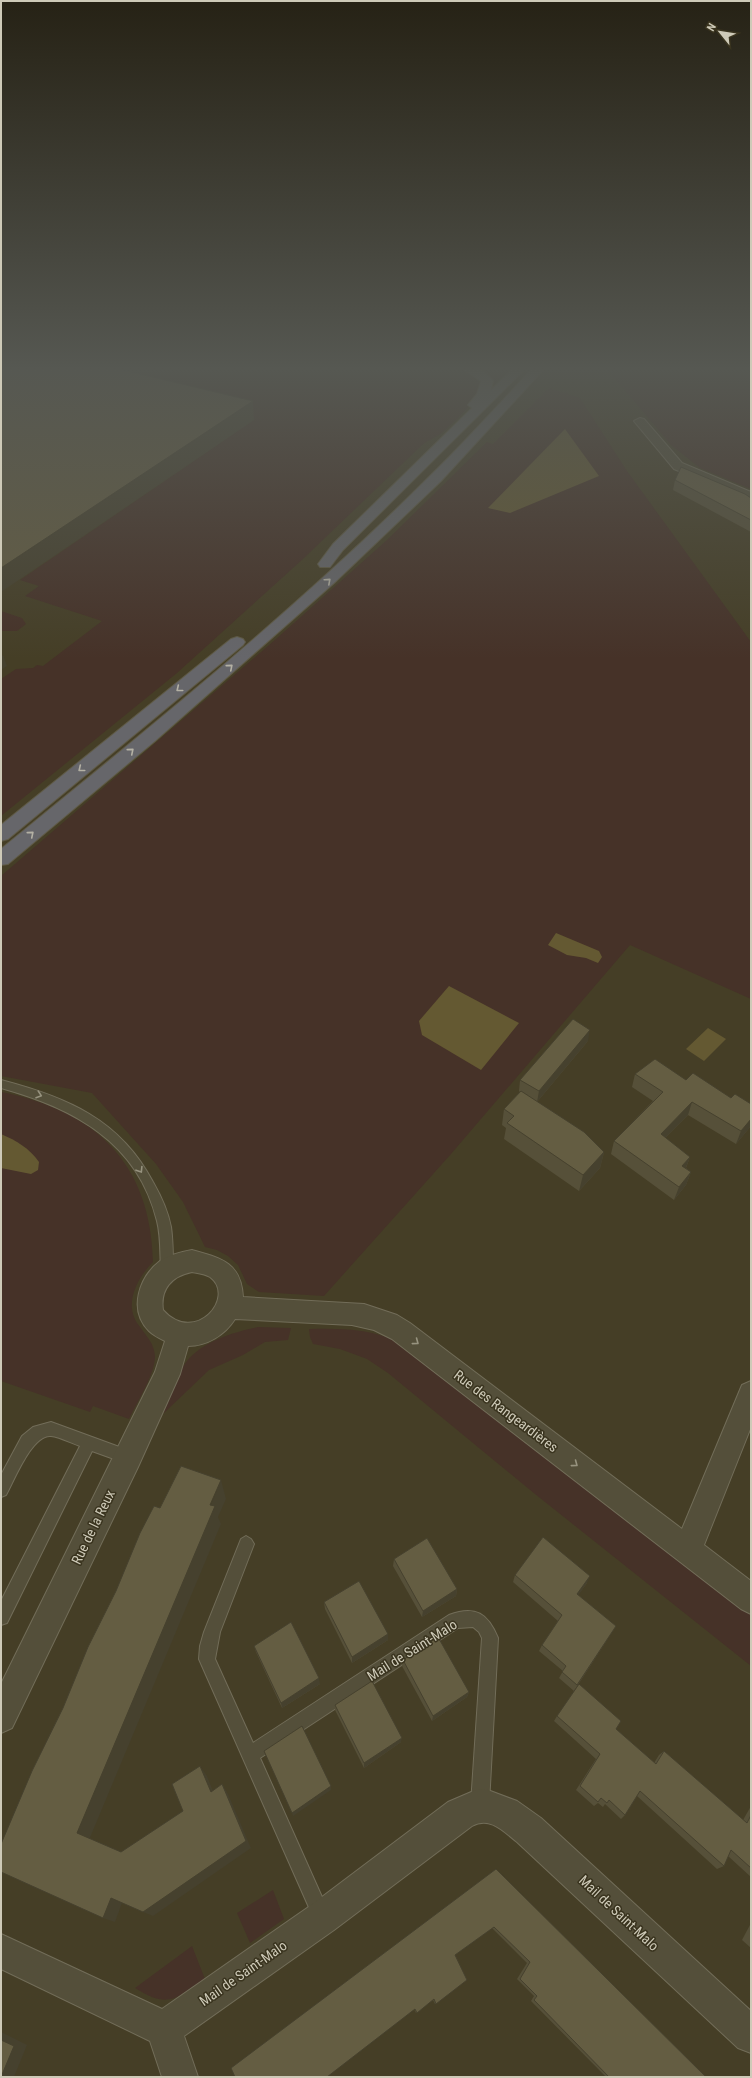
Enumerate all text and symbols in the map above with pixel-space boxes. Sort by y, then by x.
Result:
north arrow [700,12,740,52]
text: N [704,21,719,33]
one-way arrow [323,579,330,586]
one-way arrow [225,665,233,672]
one-way arrow [176,685,183,692]
one-way arrow [126,749,134,756]
one-way arrow [79,764,86,771]
one-way arrow [26,832,34,839]
one-way arrow [35,1090,42,1098]
one-way arrow [136,1166,143,1173]
one-way arrow [412,1338,419,1345]
street label: Rue des Rangeardières [451,1367,561,1455]
one-way arrow [571,1459,578,1466]
street label: Rue de la Reux [68,1487,118,1567]
street label: Mail de Saint-Malo [364,1616,460,1684]
street label: Mail de Saint-Malo [576,1872,662,1954]
street label: Mail de Saint-Malo [196,1937,290,2009]

